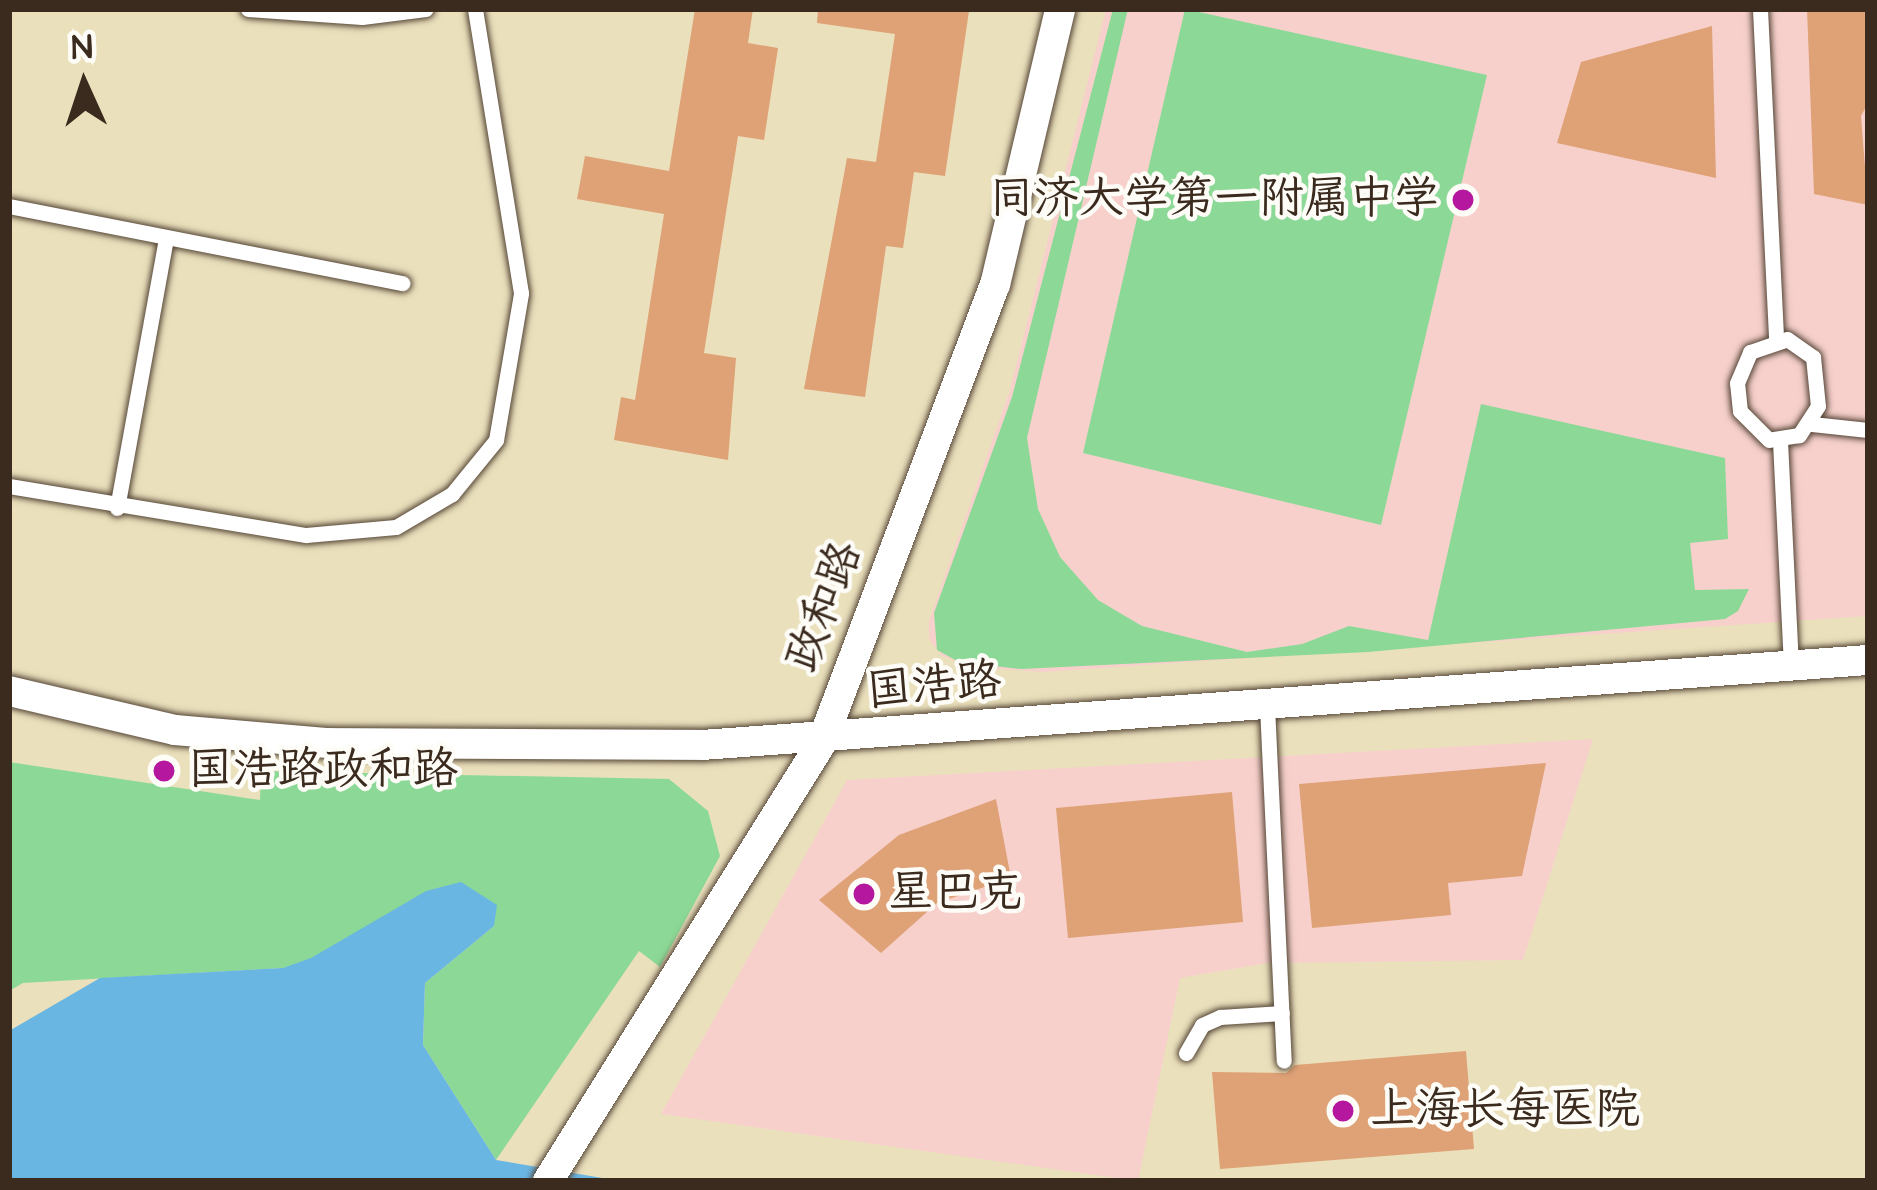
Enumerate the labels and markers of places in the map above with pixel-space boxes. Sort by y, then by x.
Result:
place label: 同济大学第一附属中学 [989,173,1439,227]
marker: 同济大学第一附属中学 [1450,187,1476,213]
place label: 国浩路政和路 [188,744,458,798]
marker: 国浩路政和路 [151,758,177,784]
place label: 星巴克 [888,867,1023,921]
marker: 星巴克 [851,881,877,907]
place label: 上海长每医院 [1370,1084,1640,1138]
marker: 上海长每医院 [1327,1095,1359,1127]

